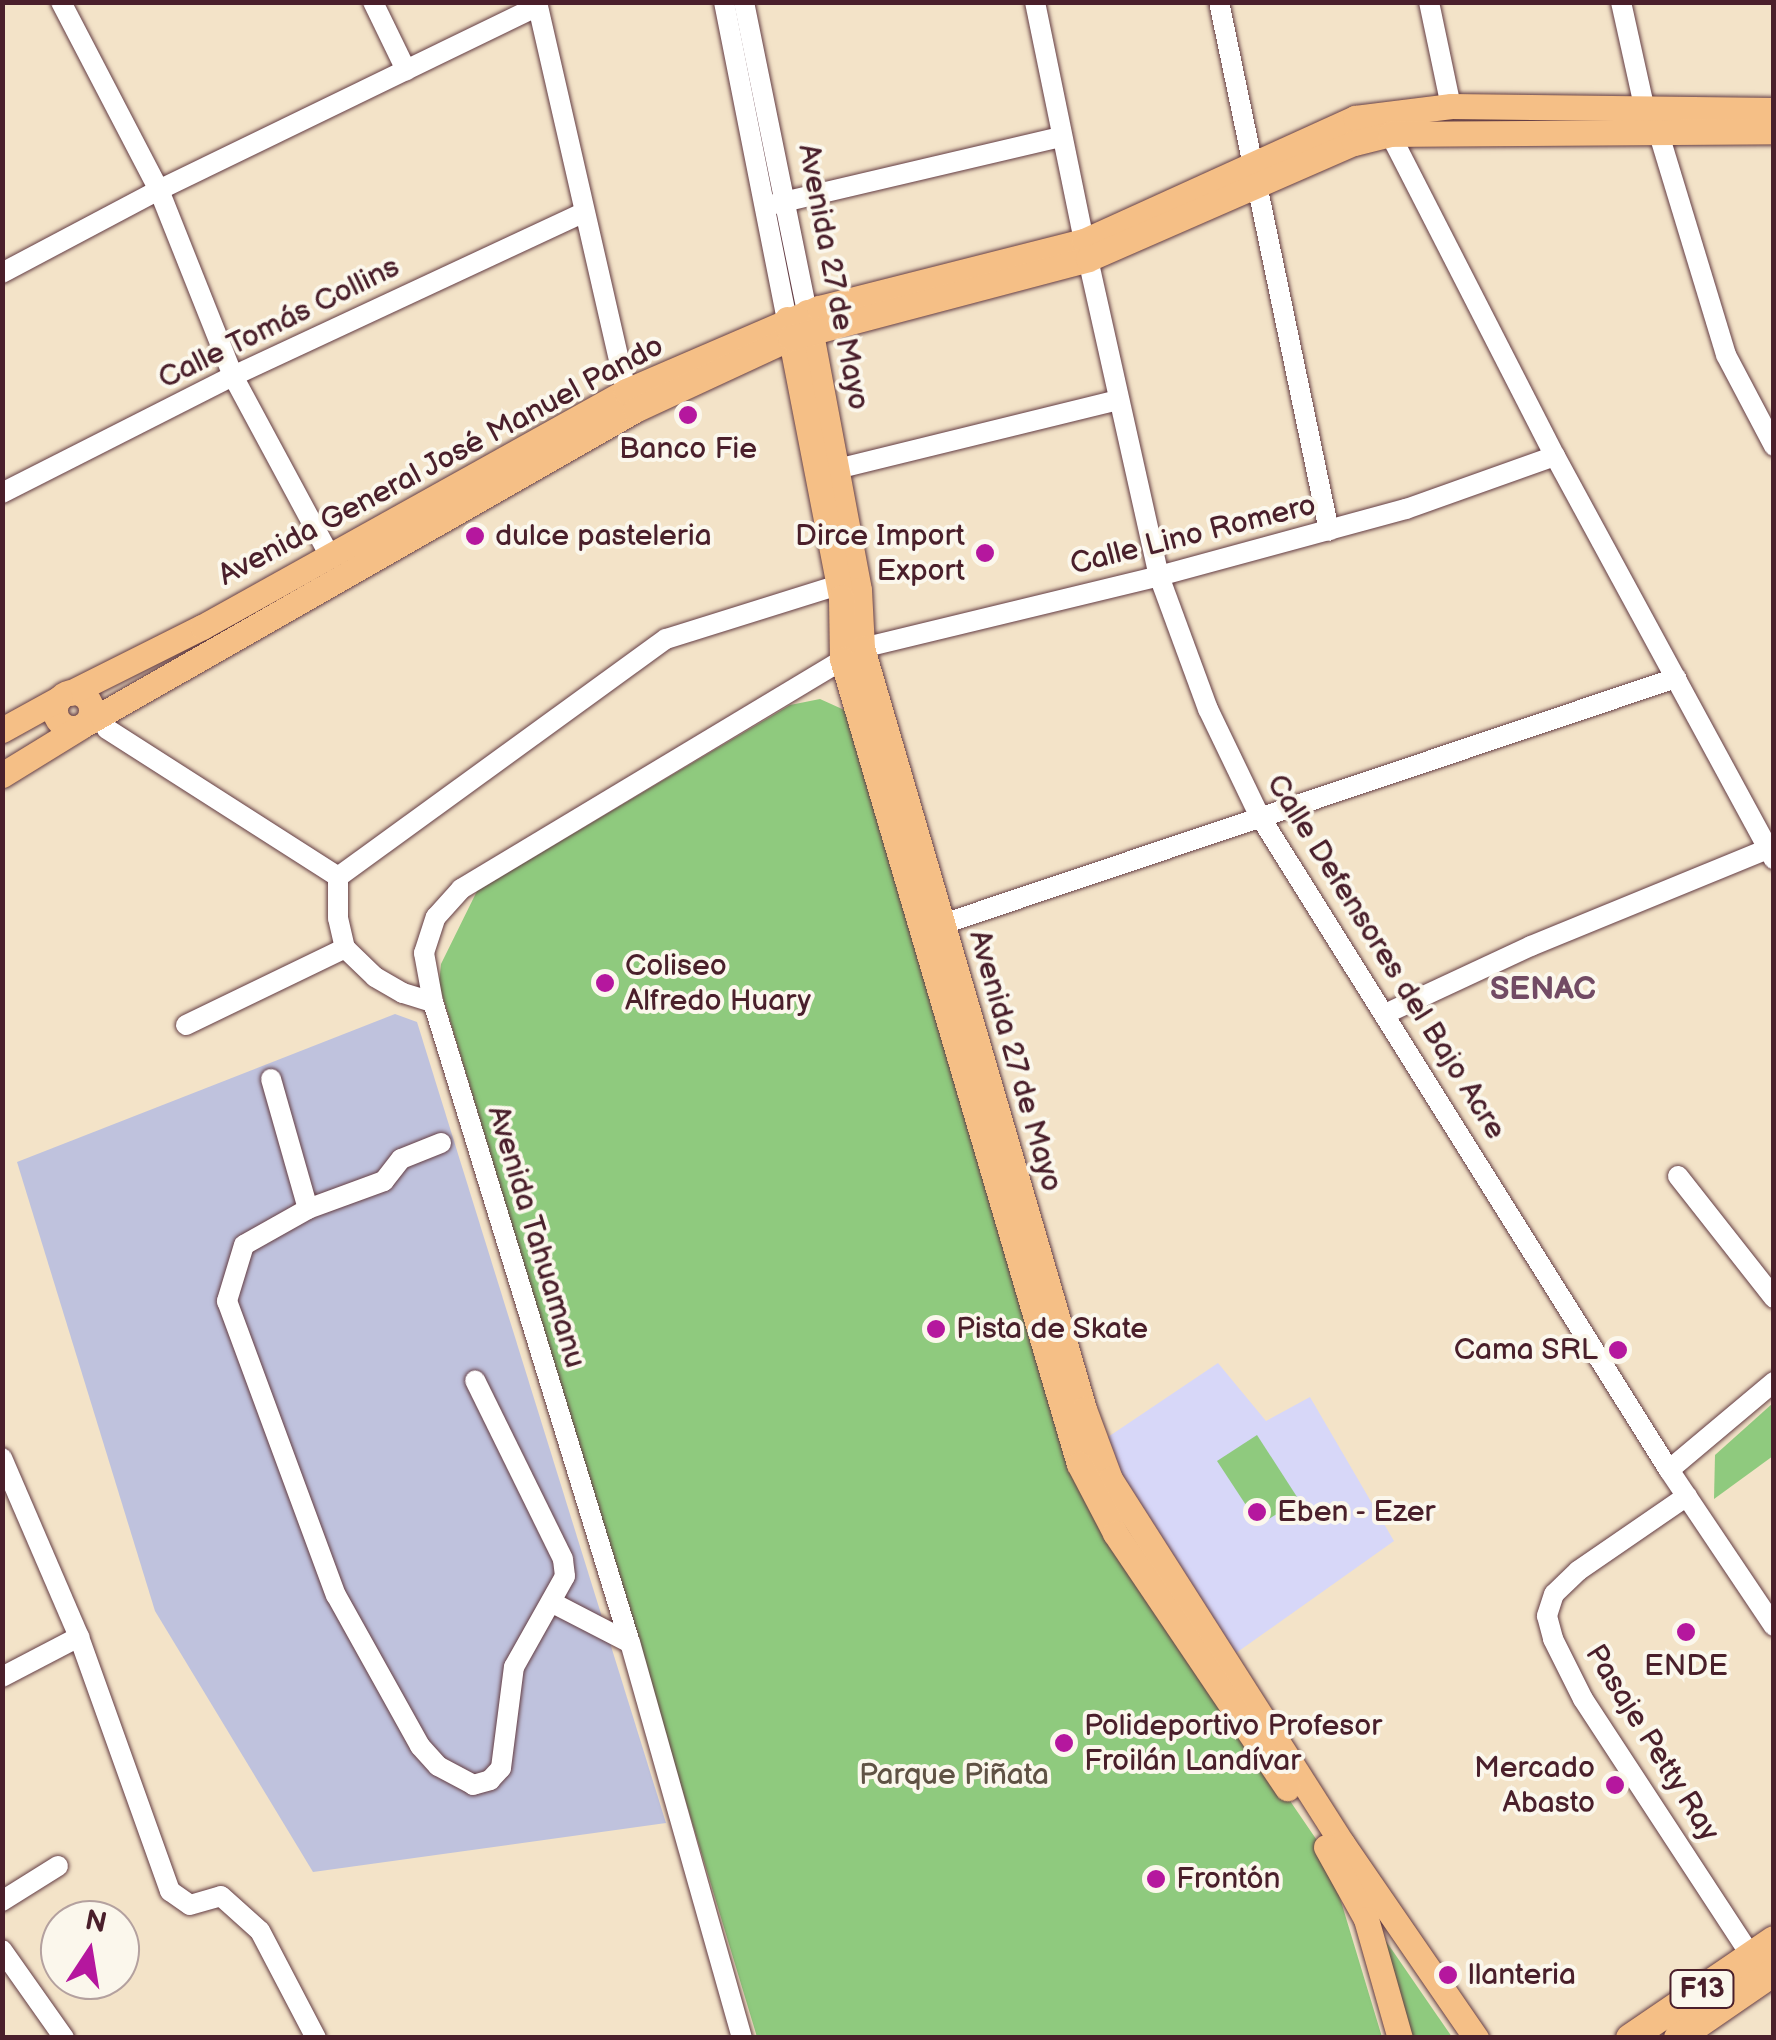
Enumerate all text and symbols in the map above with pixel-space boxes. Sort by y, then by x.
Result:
street label: Avenida 27 de Mayo [789,140,877,414]
street label: Calle Tomás Collins [152,249,406,397]
street label: Avenida General José Manuel Pando [212,328,670,594]
marker: Banco Fie [677,404,699,426]
place label: Banco Fie [619,431,757,467]
street label: Calle Lino Romero [1066,487,1320,583]
place label: dulce pasteleria [495,518,712,554]
place label: Dirce Import Export [795,518,965,588]
marker: dulce pasteleria [464,525,486,547]
marker: Dirce Import Export [974,542,996,564]
street label: Calle Defensores del Bajo Acre [1258,768,1514,1146]
street label: Avenida 27 de Mayo [960,925,1070,1197]
place label: Coliseo Alfredo Huary [625,948,811,1018]
district label: SENAC [1490,971,1596,1009]
marker: Coliseo Alfredo Huary [594,972,616,994]
street label: Avenida Tahuamanu [479,1101,593,1373]
place label: Pista de Skate [956,1311,1149,1347]
marker: Pista de Skate [925,1318,947,1340]
place label: Cama SRL [1453,1332,1598,1368]
marker: Cama SRL [1607,1339,1629,1361]
place label: Eben - Ezer [1277,1494,1438,1530]
marker: Eben - Ezer [1246,1501,1268,1523]
marker: ENDE [1675,1621,1697,1643]
street label: Pasaje Petty Ray [1577,1637,1727,1849]
place label: ENDE [1644,1648,1728,1684]
place label: Polideportivo Profesor Froilán Landívar [1084,1708,1382,1778]
marker: Polideportivo Profesor Froilán Landívar [1053,1732,1075,1754]
place label: Mercado Abasto [1474,1750,1595,1820]
park label: Parque Piñata [859,1757,1049,1793]
marker: Mercado Abasto [1604,1774,1626,1796]
place label: Frontón [1176,1861,1280,1897]
marker: Frontón [1145,1868,1167,1890]
north arrow [40,1900,140,2000]
text: N [82,1904,110,1940]
place label: llanteria [1468,1957,1576,1993]
marker: llanteria [1437,1964,1459,1986]
road number: F13 [1667,1966,1737,2012]

